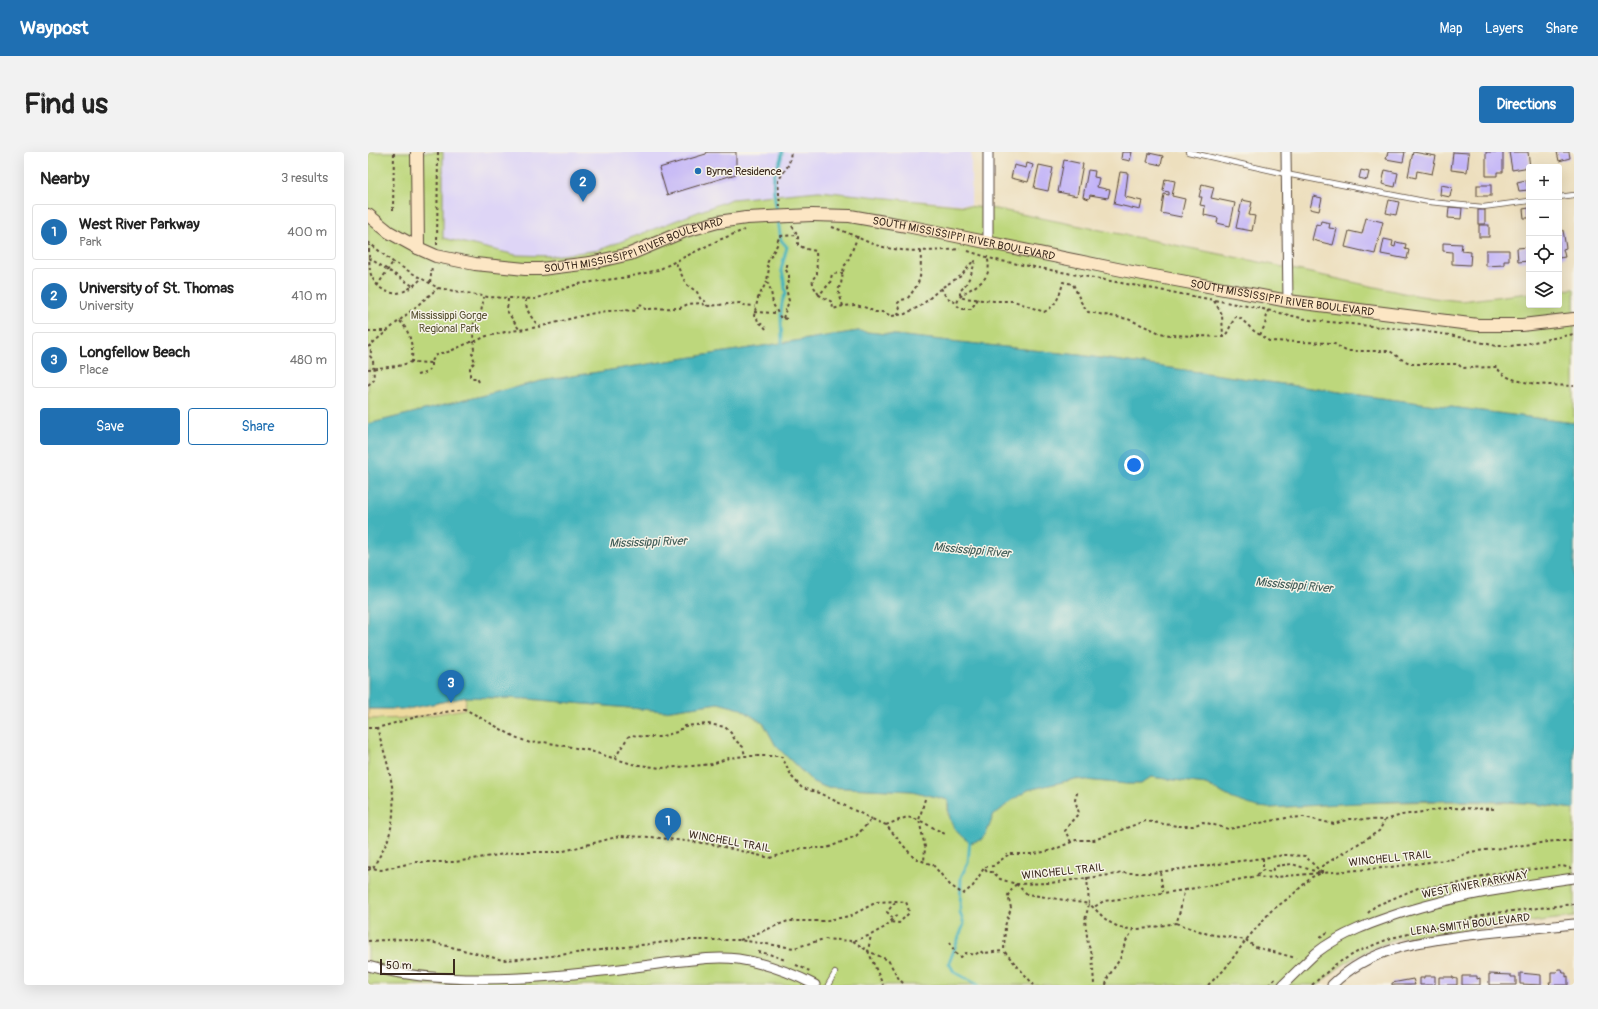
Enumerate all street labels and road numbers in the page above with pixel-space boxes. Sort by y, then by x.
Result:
street label: SOUTH MISSISSIPPI RIVER BOULEVARD [871,214,1056,263]
street label: SOUTH MISSISSIPPI RIVER BOULEVARD [543,215,724,276]
street label: SOUTH MISSISSIPPI RIVER BOULEVARD [1189,277,1375,319]
street label: WINCHELL TRAIL [688,828,772,855]
street label: WINCHELL TRAIL [1348,848,1432,869]
street label: WINCHELL TRAIL [1021,861,1105,882]
street label: WEST RIVER PARKWAY [1421,868,1530,901]
street label: LENA SMITH BOULEVARD [1409,911,1531,938]

